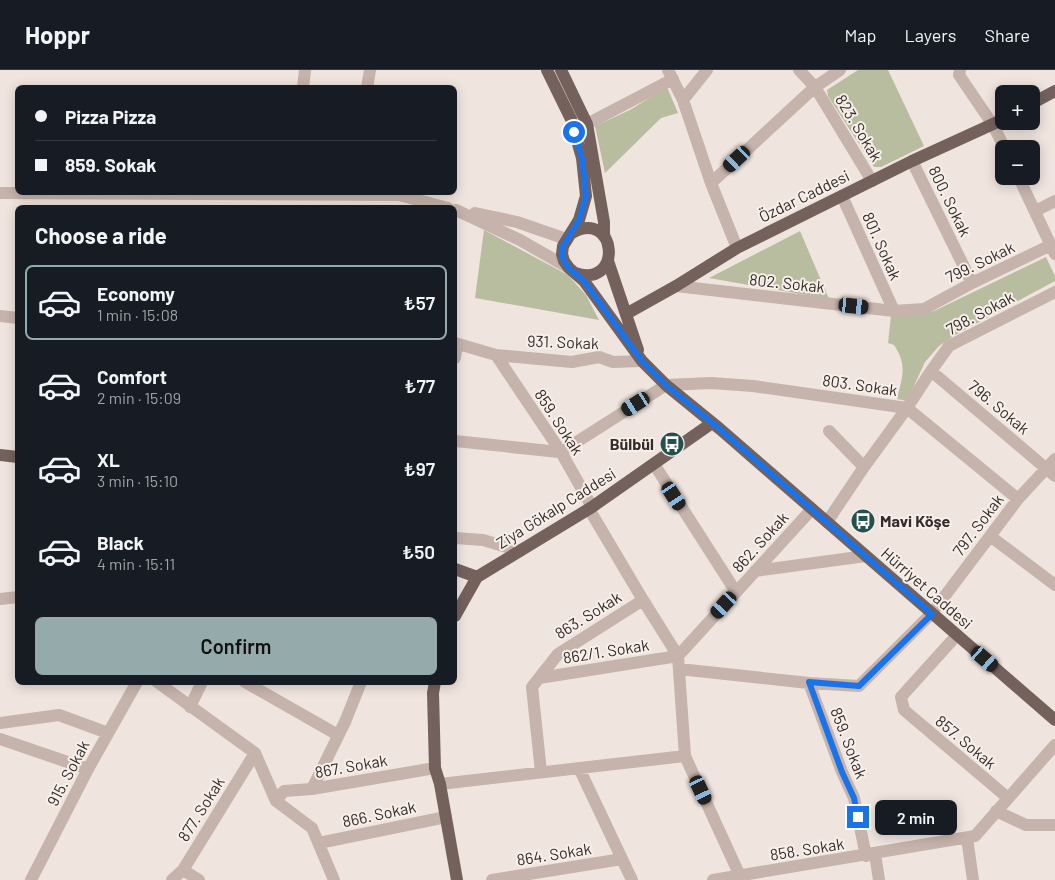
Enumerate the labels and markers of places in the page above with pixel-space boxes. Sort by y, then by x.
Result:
bus stop icon: Bülbül [659,431,685,457]
place label: Bülbül [610,434,654,453]
bus stop icon: Mavi Köşe [850,508,876,534]
place label: Mavi Köşe [880,511,951,530]

